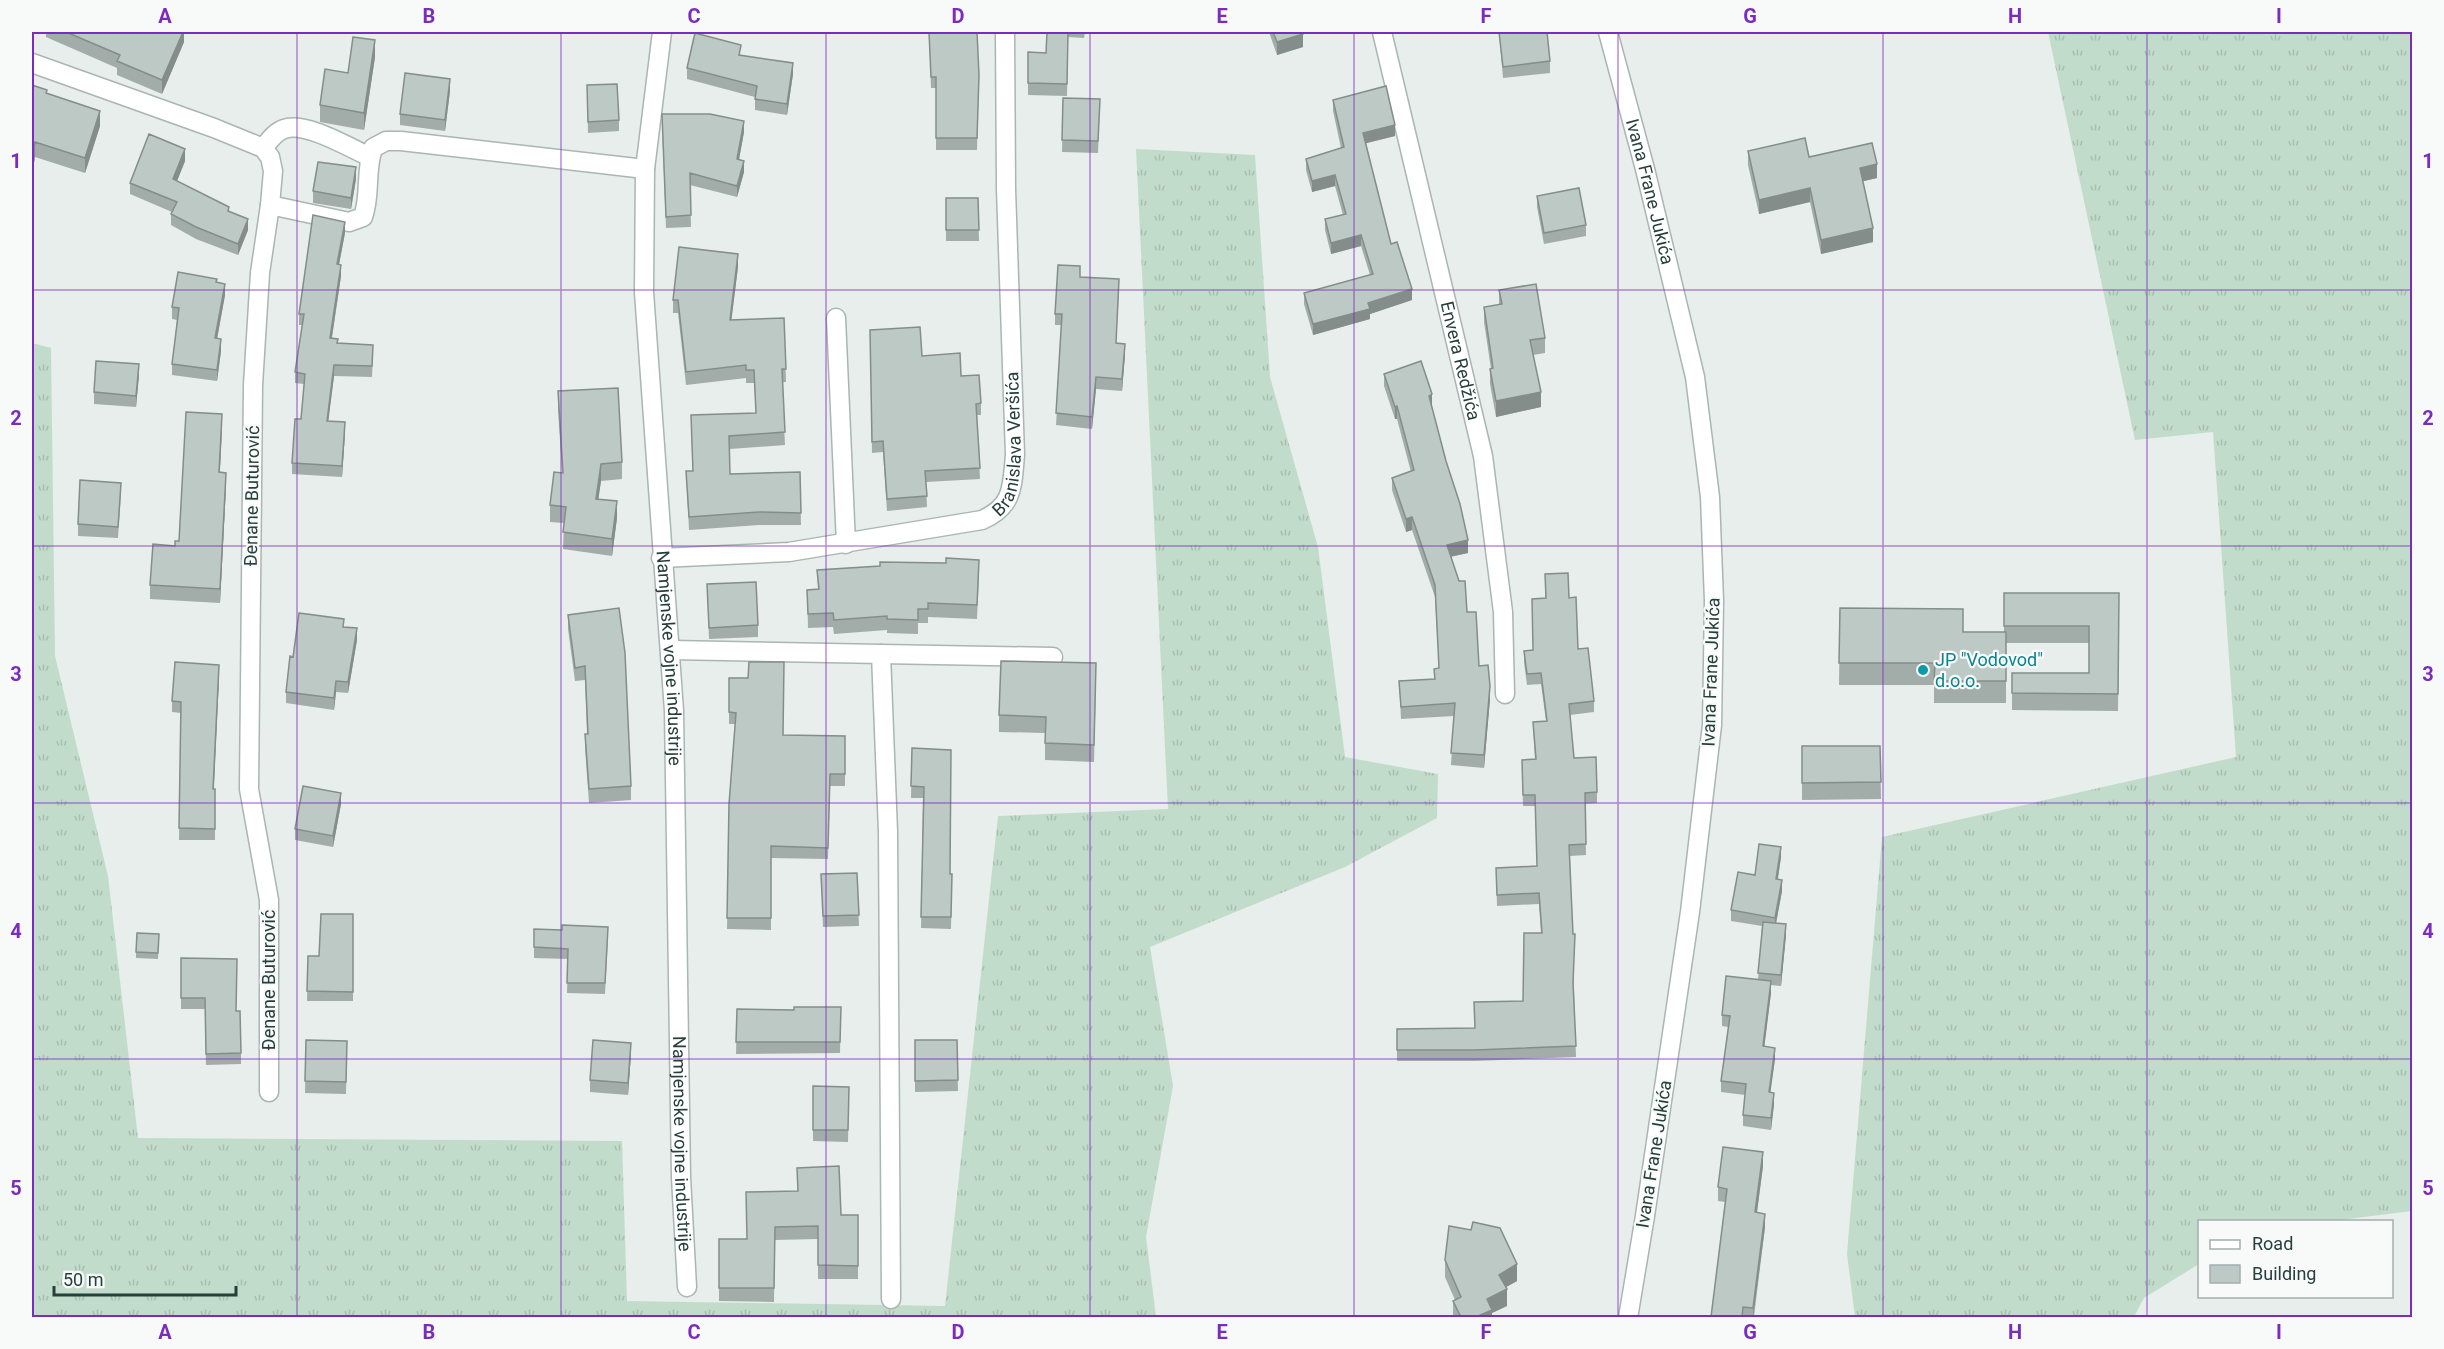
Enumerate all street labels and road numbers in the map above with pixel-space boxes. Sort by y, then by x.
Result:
street label: Ivana Frane Jukića [1622,116,1679,266]
street label: Envera Redžića [1436,299,1485,422]
street label: Branislava Veršića [988,371,1025,520]
street label: Đenane Buturović [240,425,263,567]
street label: Namjenske vojne industrije [653,550,686,766]
street label: Ivana Frane Jukića [1697,597,1724,747]
street label: Đenane Buturović [258,910,279,1050]
street label: Namjenske vojne industrije [669,1036,696,1252]
street label: Ivana Frane Jukića [1631,1079,1676,1229]

